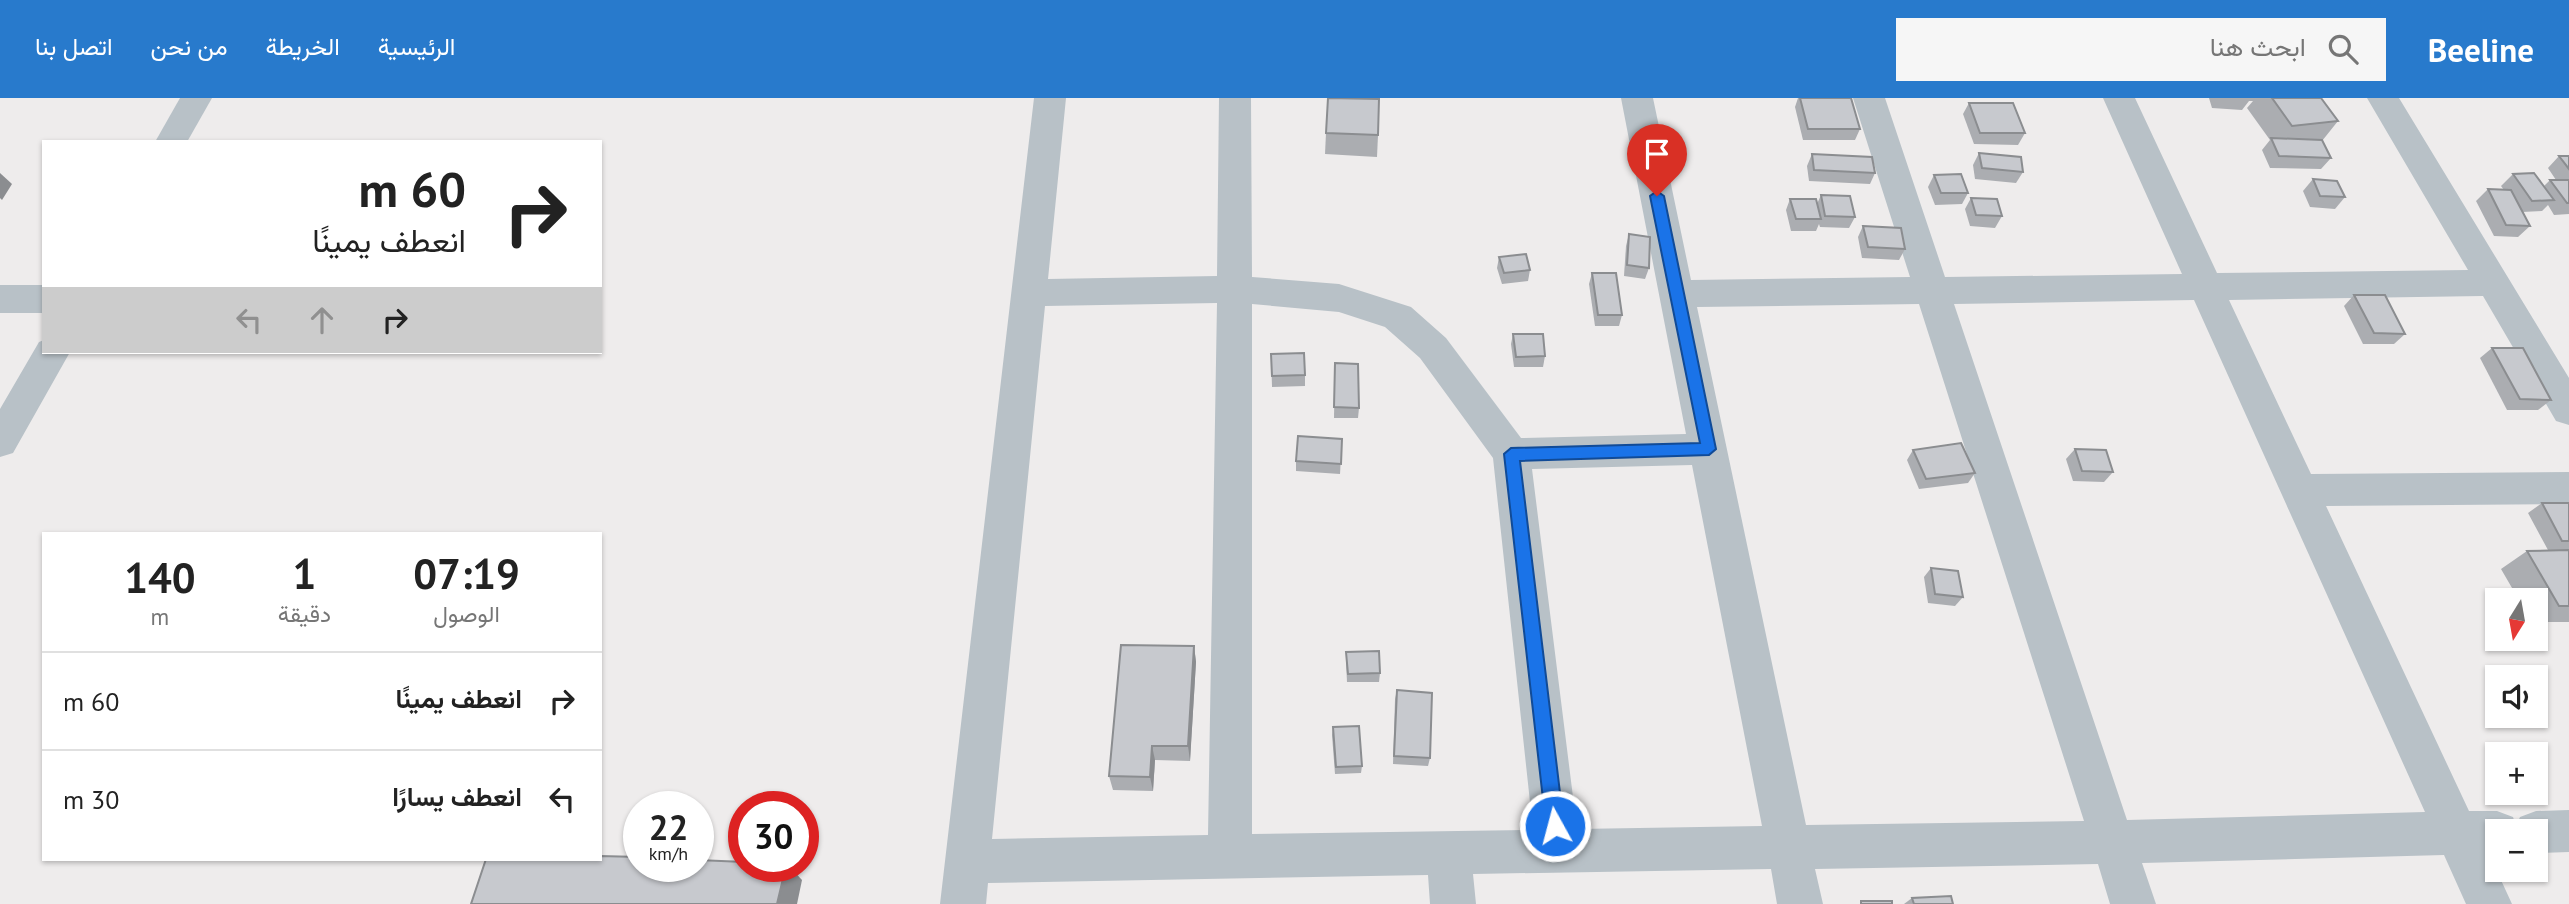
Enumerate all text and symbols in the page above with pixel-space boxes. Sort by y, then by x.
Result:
search box [1896,18,2386,81]
text: Beeline [2428,28,2534,71]
text: ابحث هنا [2210,30,2306,63]
icon: search [2324,30,2362,68]
text: اتصل بنا [35,31,113,62]
text: من نحن [151,31,228,62]
text: الخريطة [266,31,340,62]
text: الرئيسية [378,31,455,62]
pin [1627,124,1687,196]
icon: arrive [1638,135,1676,173]
text: 60 m [359,157,466,221]
icon: right [490,168,581,259]
text: انعطف يمينًا [312,219,466,261]
icon: left [230,301,268,339]
icon: ahead [303,301,341,339]
icon: right [376,301,414,339]
text: 1 [293,546,316,601]
text: 07:19 [413,546,520,601]
text: 140 [124,550,196,605]
north arrow [2485,588,2548,651]
map controls [2485,588,2548,882]
text: دقيقة [278,599,331,628]
text: الوصول [433,599,500,628]
text: m [151,602,169,631]
button: sound [2485,665,2548,728]
text: انعطف يمينًا [396,682,522,715]
icon: right [543,682,581,720]
text: 60 m [63,685,119,718]
button: + [2485,742,2548,805]
text: انعطف يسارًا [392,780,522,813]
icon: left [543,780,581,818]
text: 30 m [63,783,119,816]
position arrow [1518,789,1592,863]
speed limit sign: 30 [728,791,819,882]
text: 22 [649,804,688,850]
button: − [2485,819,2548,882]
text: km/h [649,842,688,865]

